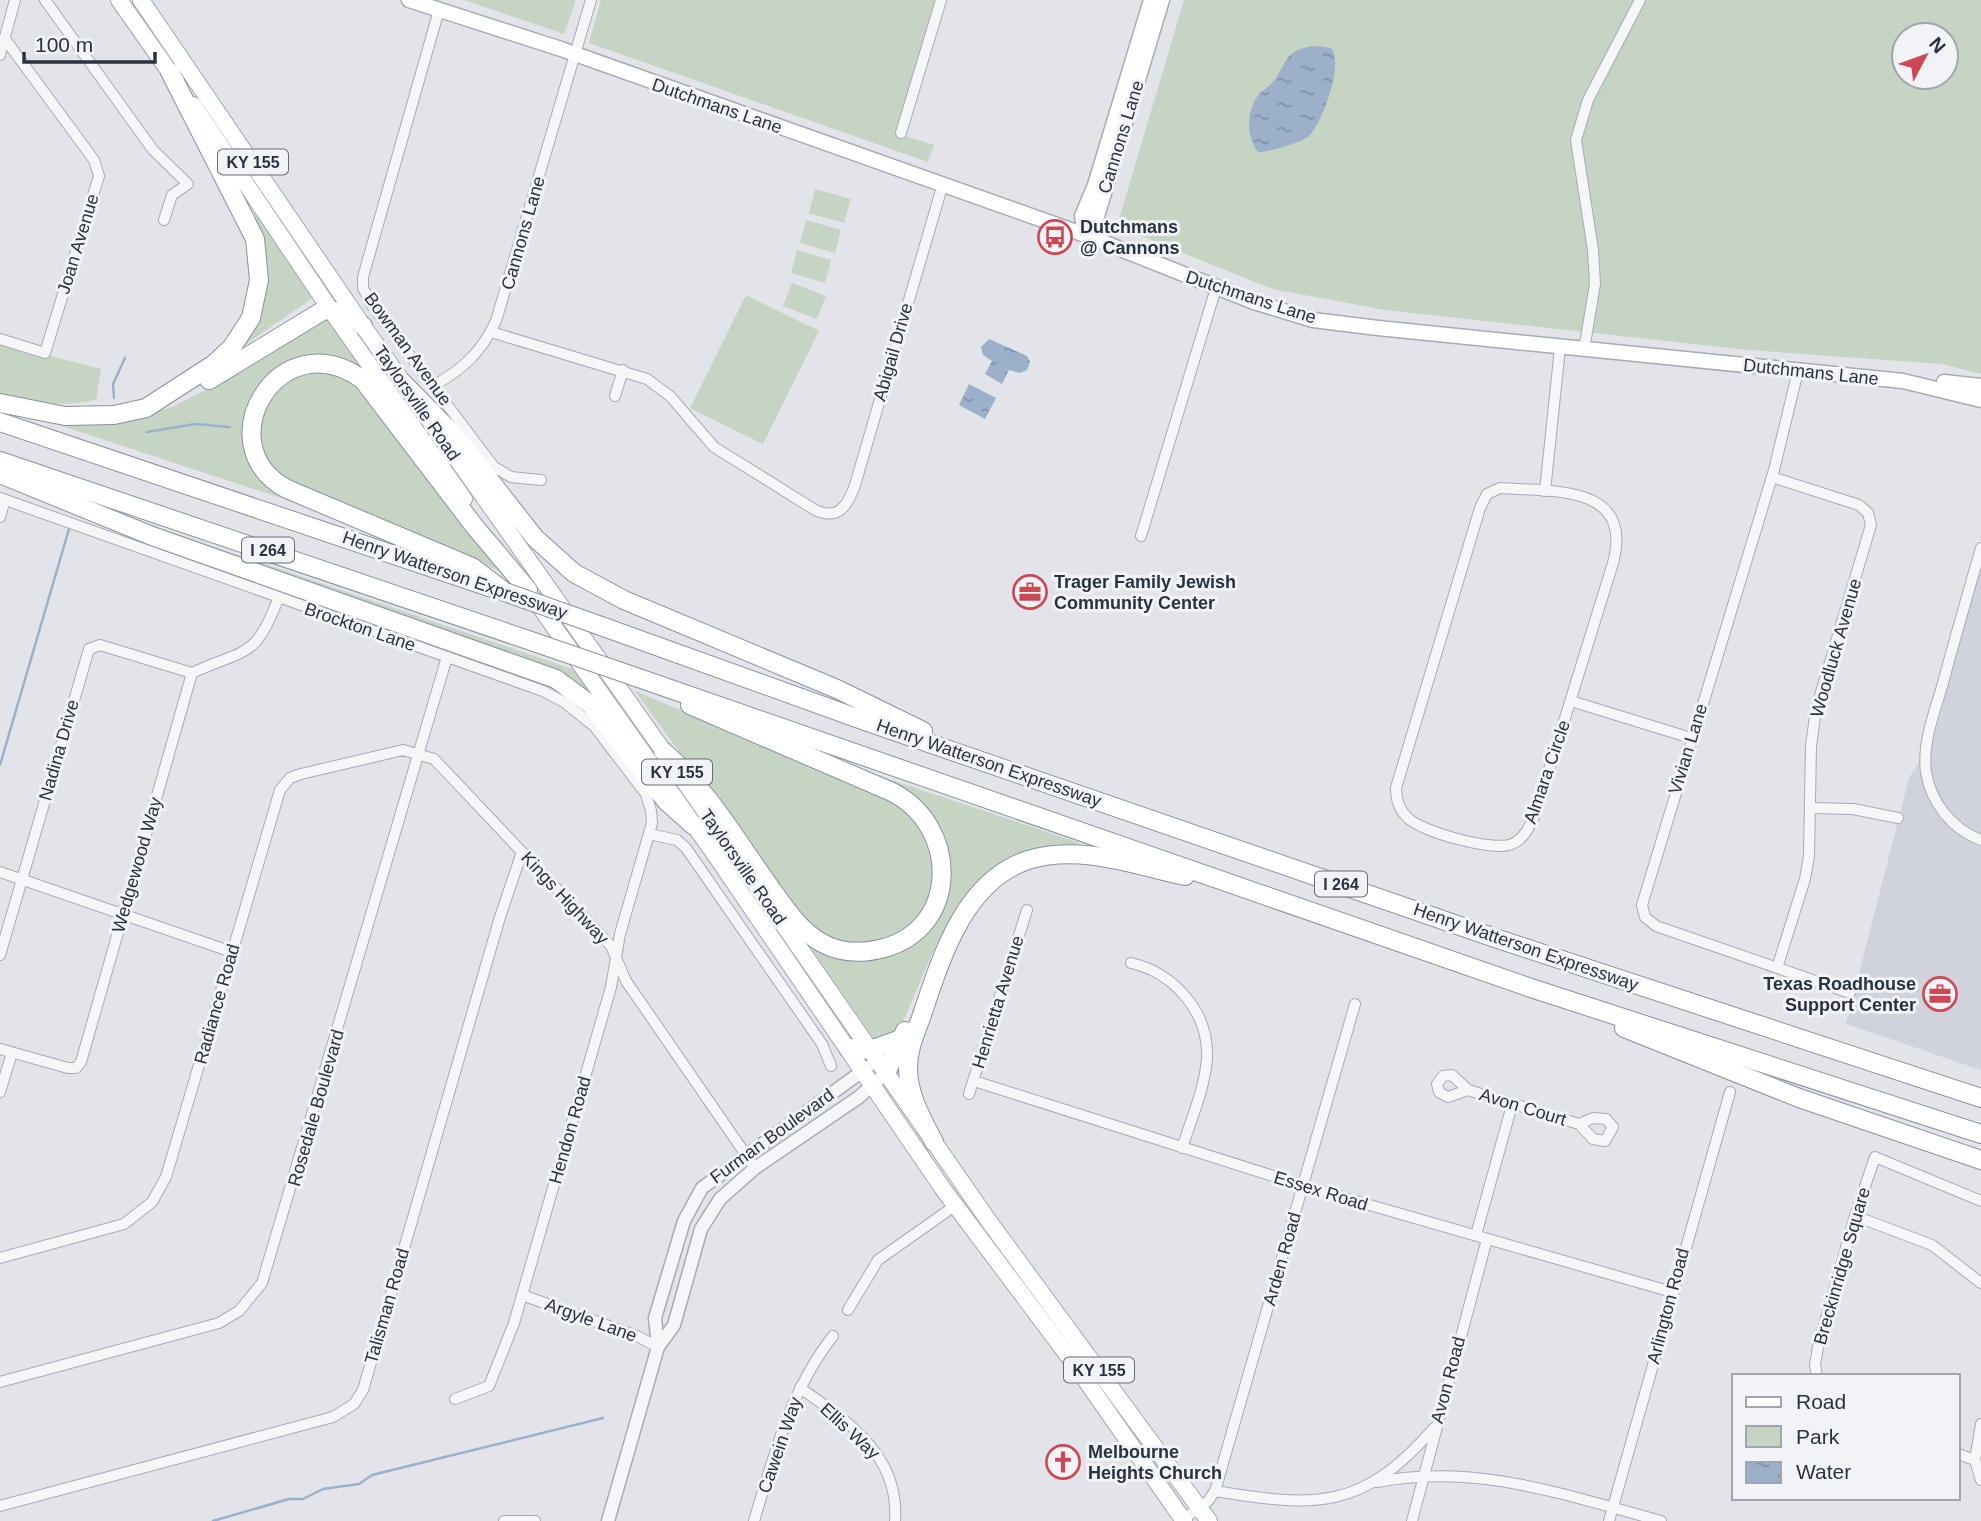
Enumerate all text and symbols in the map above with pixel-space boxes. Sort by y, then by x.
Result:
scale bar [24,21,156,65]
north arrow [1890,21,1960,91]
text: 100 m [35,33,93,56]
text: N [1925,33,1950,57]
street label: Dutchmans Lane [649,74,785,138]
street label: Cannons Lane [1094,78,1148,196]
road number: KY 155 [218,150,288,174]
street label: Cannons Lane [497,174,549,292]
street label: Joan Avenue [53,191,103,297]
place label: Dutchmans @ Cannons [1080,217,1180,258]
bus stop icon: Dutchmans @ Cannons [1036,218,1074,256]
street label: Dutchmans Lane [1183,266,1319,328]
street label: Bowman Avenue [360,289,456,409]
street label: Abigail Drive [869,301,917,403]
street label: Taylorsville Road [370,342,464,464]
street label: Dutchmans Lane [1742,355,1880,389]
street label: Henry Watterson Expressway [340,527,570,623]
road number: I 264 [242,538,294,562]
place label: Trager Family Jewish Community Center [1054,572,1236,613]
office icon: Trager Family Jewish Community Center [1011,573,1049,611]
street label: Woodluck Avenue [1807,576,1865,720]
street label: Brockton Lane [302,599,418,655]
street label: Nadina Drive [35,697,83,803]
street label: Vivian Lane [1665,701,1711,797]
street label: Henry Watterson Expressway [874,715,1104,811]
street label: Almara Circle [1520,718,1574,826]
road number: KY 155 [642,760,712,785]
street label: Wedgewood Way [108,795,166,935]
street label: Taylorsville Road [696,806,790,928]
street label: Kings Highway [517,848,613,948]
road number: I 264 [1315,872,1367,897]
street label: Henry Watterson Expressway [1411,899,1641,995]
street label: Henrietta Avenue [968,933,1028,1071]
street label: Radiance Road [190,942,244,1066]
place label: Texas Roadhouse Support Center [1763,974,1916,1015]
office icon: Texas Roadhouse Support Center [1921,975,1959,1013]
street label: Rosedale Boulevard [284,1027,348,1189]
street label: Hendon Road [545,1074,595,1186]
street label: Furman Boulevard [706,1084,838,1188]
street label: Avon Court [1477,1084,1569,1130]
street label: Essex Road [1272,1167,1370,1215]
street label: Breckinridge Square [1810,1185,1874,1347]
street label: Arden Road [1259,1210,1305,1308]
street label: Talisman Road [361,1246,413,1366]
street label: Arlington Road [1643,1246,1693,1366]
street label: Argyle Lane [542,1294,640,1346]
street label: Avon Road [1427,1335,1469,1425]
road number: KY 155 [1064,1358,1134,1382]
legend [1732,1374,1960,1500]
text: Road [1796,1390,1846,1413]
street label: Cawein Way [754,1394,806,1496]
street label: Ellis Way [816,1399,884,1463]
text: Park [1796,1425,1840,1448]
place label: Melbourne Heights Church [1088,1442,1222,1483]
church icon: Melbourne Heights Church [1044,1443,1082,1481]
text: Water [1796,1460,1851,1483]

